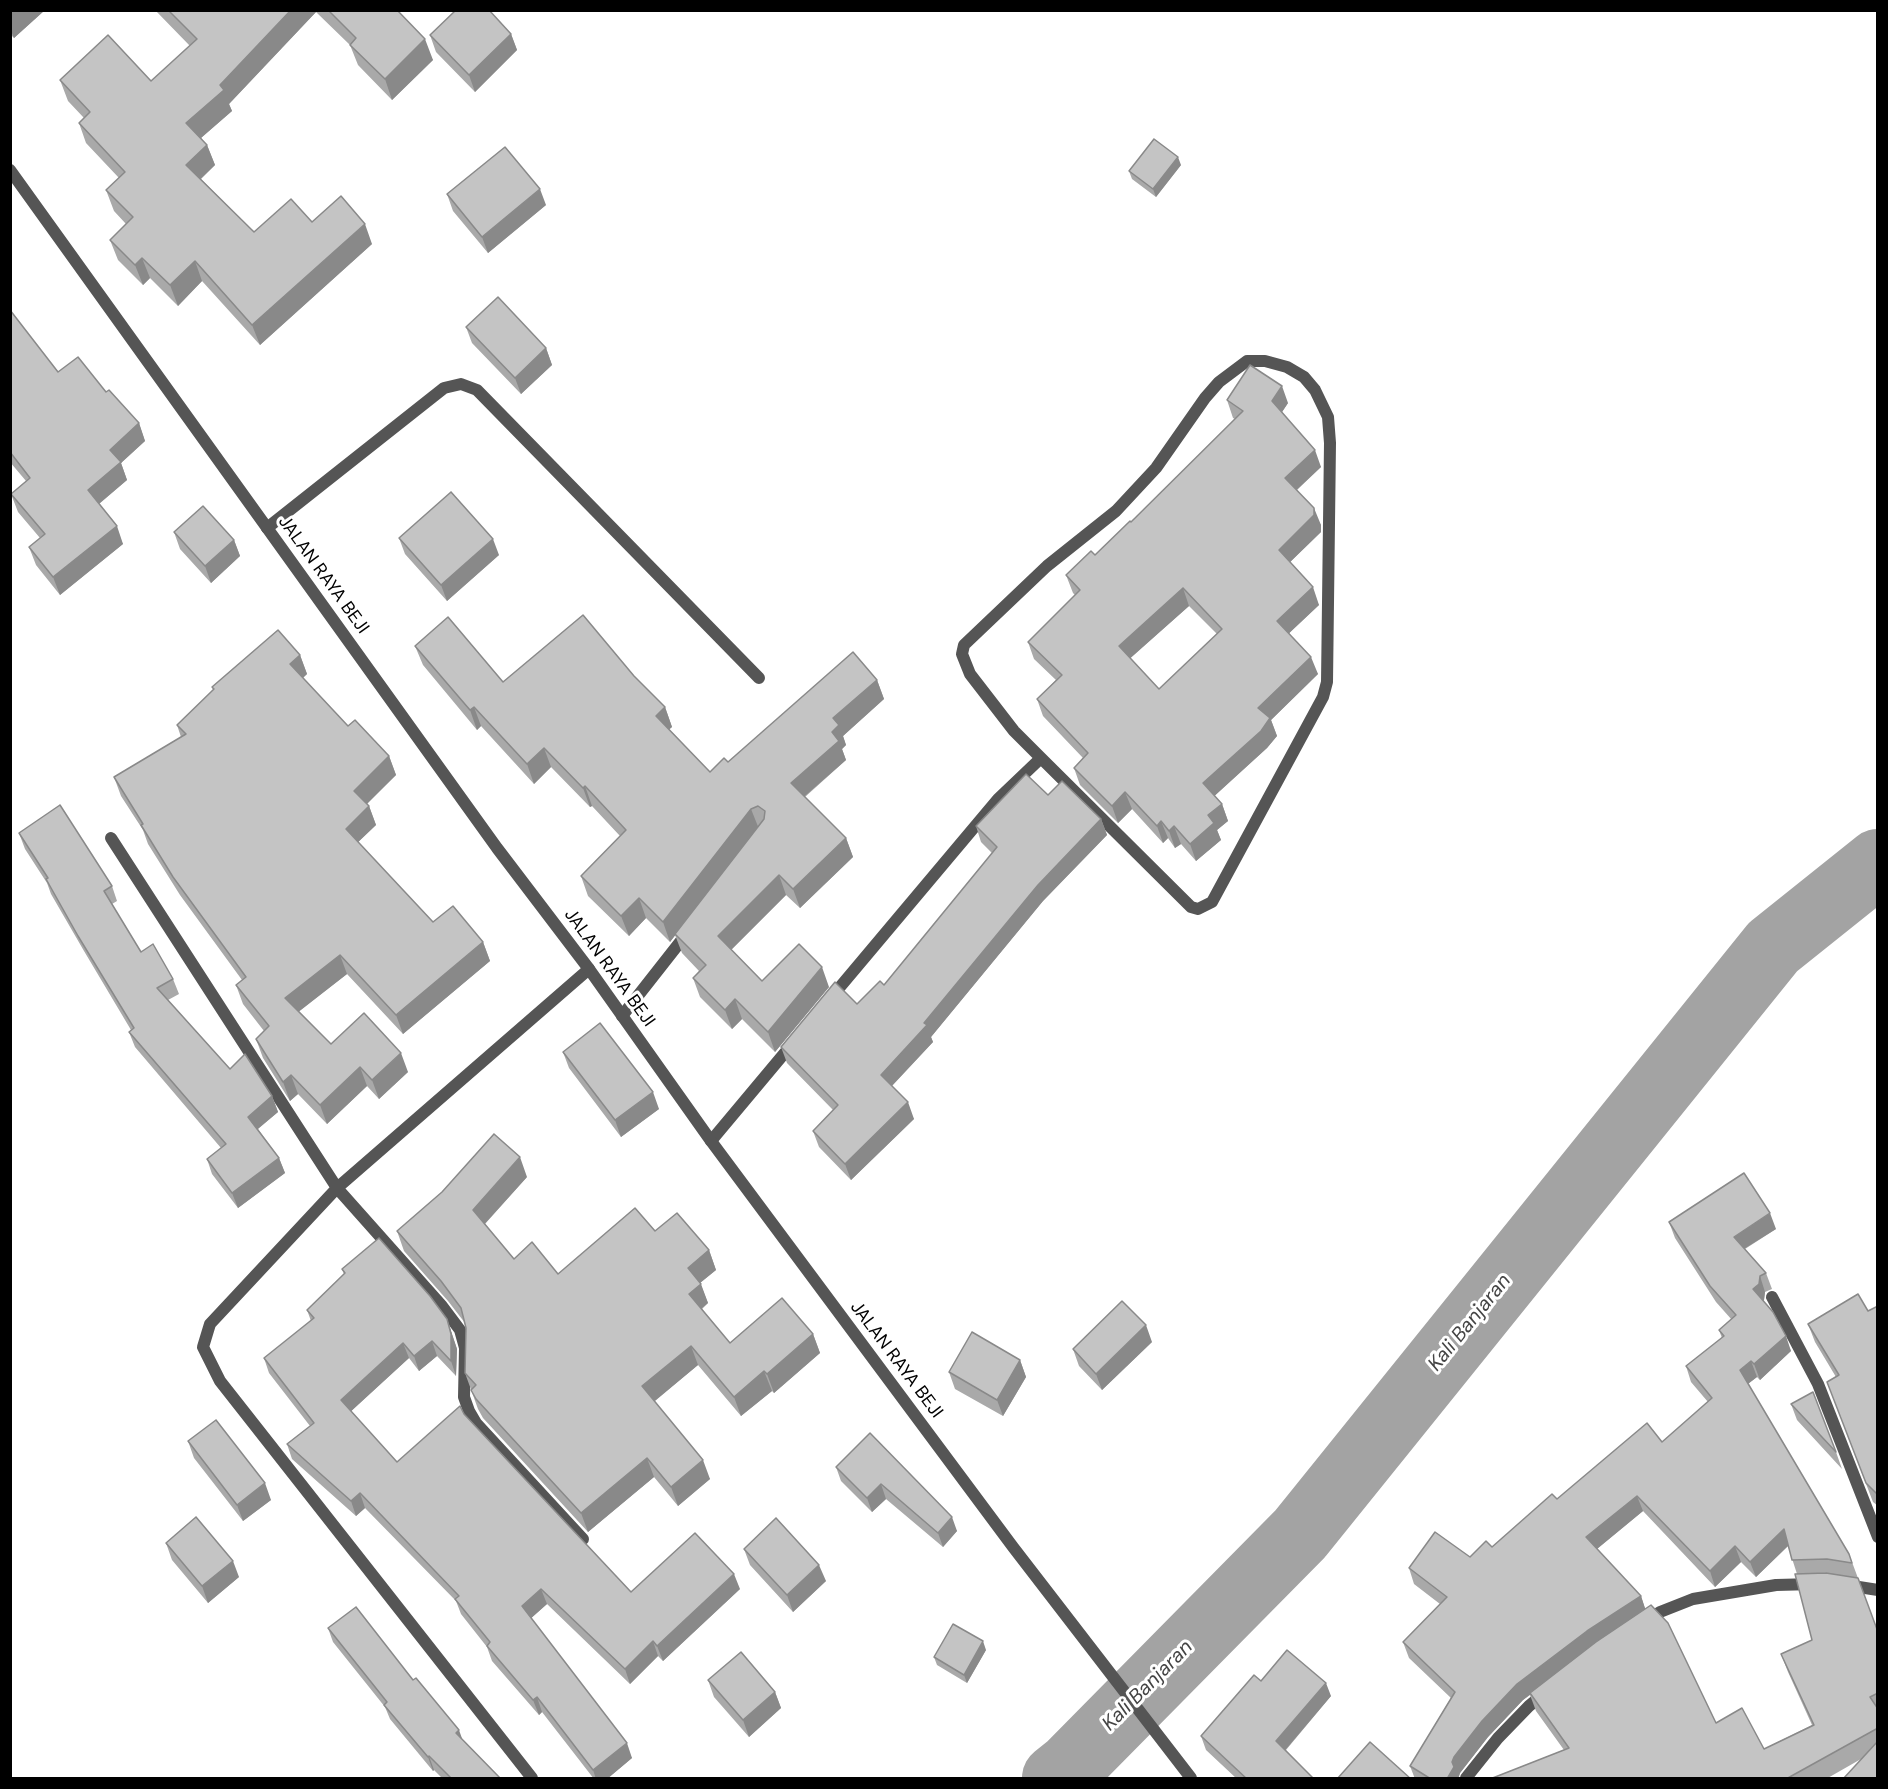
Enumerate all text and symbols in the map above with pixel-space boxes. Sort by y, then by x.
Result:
street label: JALAN RAYA BEJI [273,512,373,638]
street label: JALAN RAYA BEJI [559,905,659,1031]
water label: Kali Banjaran [1424,1270,1516,1376]
street label: JALAN RAYA BEJI [845,1297,947,1423]
water label: Kali Banjaran [1098,1636,1198,1736]

